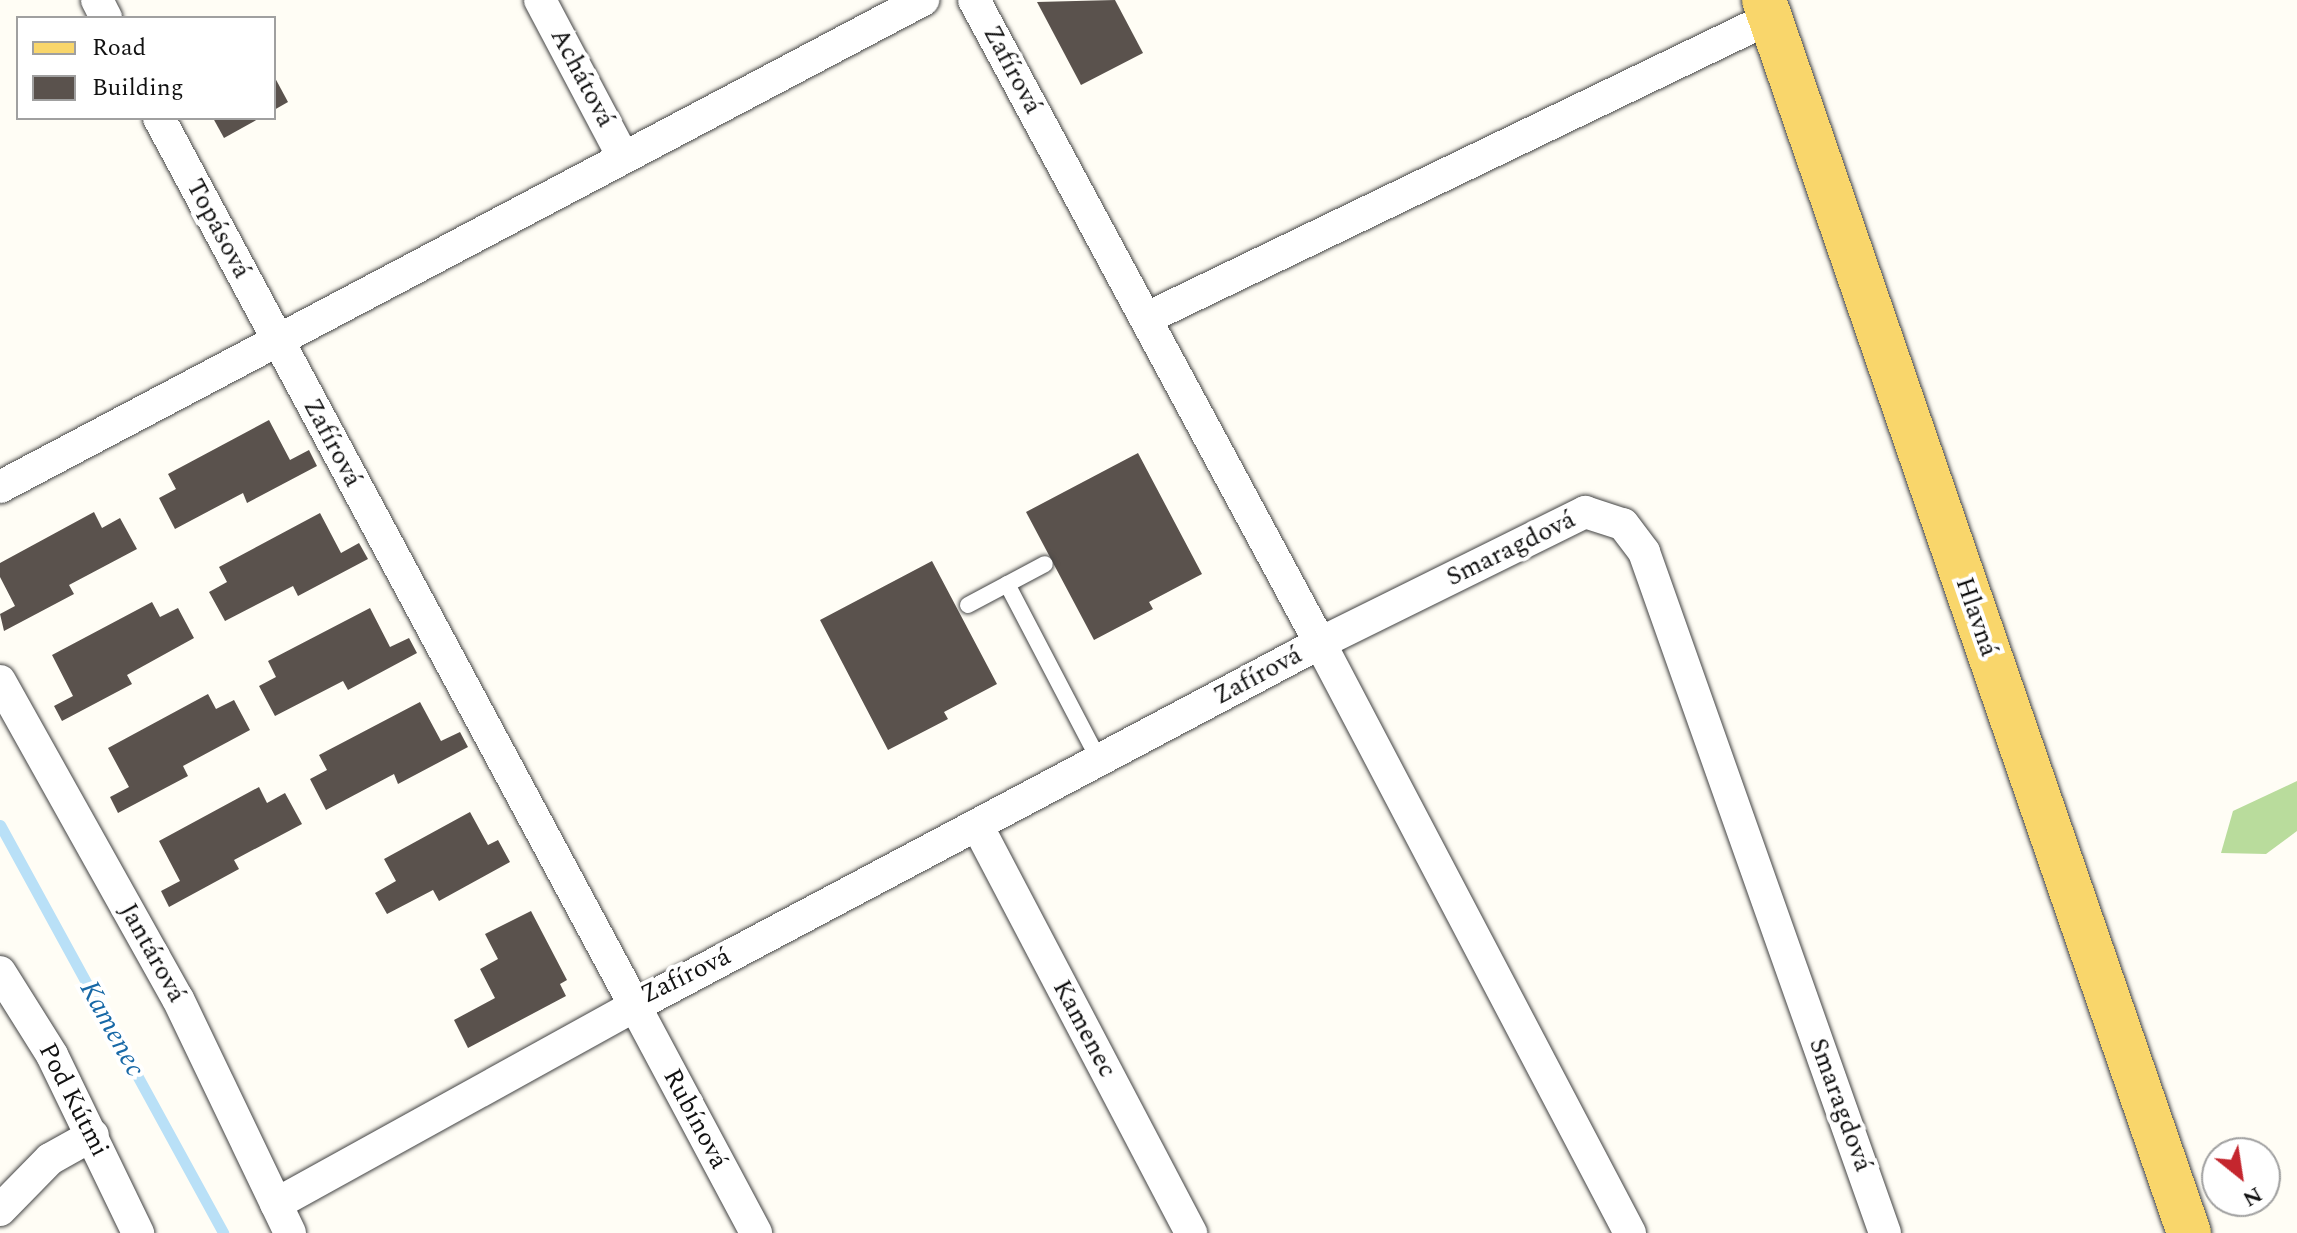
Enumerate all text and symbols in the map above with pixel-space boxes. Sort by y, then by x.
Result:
legend [16,16,276,120]
street label: Zafírová [976,20,1048,120]
street label: Achátová [543,23,621,133]
text: Road [92,30,146,66]
text: Building [92,70,184,106]
street label: Topásová [179,174,257,284]
street label: Zafírová [296,393,368,493]
street label: Smaragdová [1441,504,1581,594]
street label: Hlavná [1948,573,2004,661]
street label: Zafírová [1208,640,1308,712]
street label: Jantárová [112,898,192,1008]
street label: Zafírová [636,941,736,1011]
water label: Kamenec [72,975,152,1083]
street label: Kamenec [1045,975,1123,1083]
street label: Smaragdová [1801,1034,1879,1176]
street label: Pod Kútmi [31,1038,115,1162]
street label: Rubínová [656,1064,734,1174]
north arrow [2201,1137,2281,1217]
text: N [2236,1178,2268,1215]

